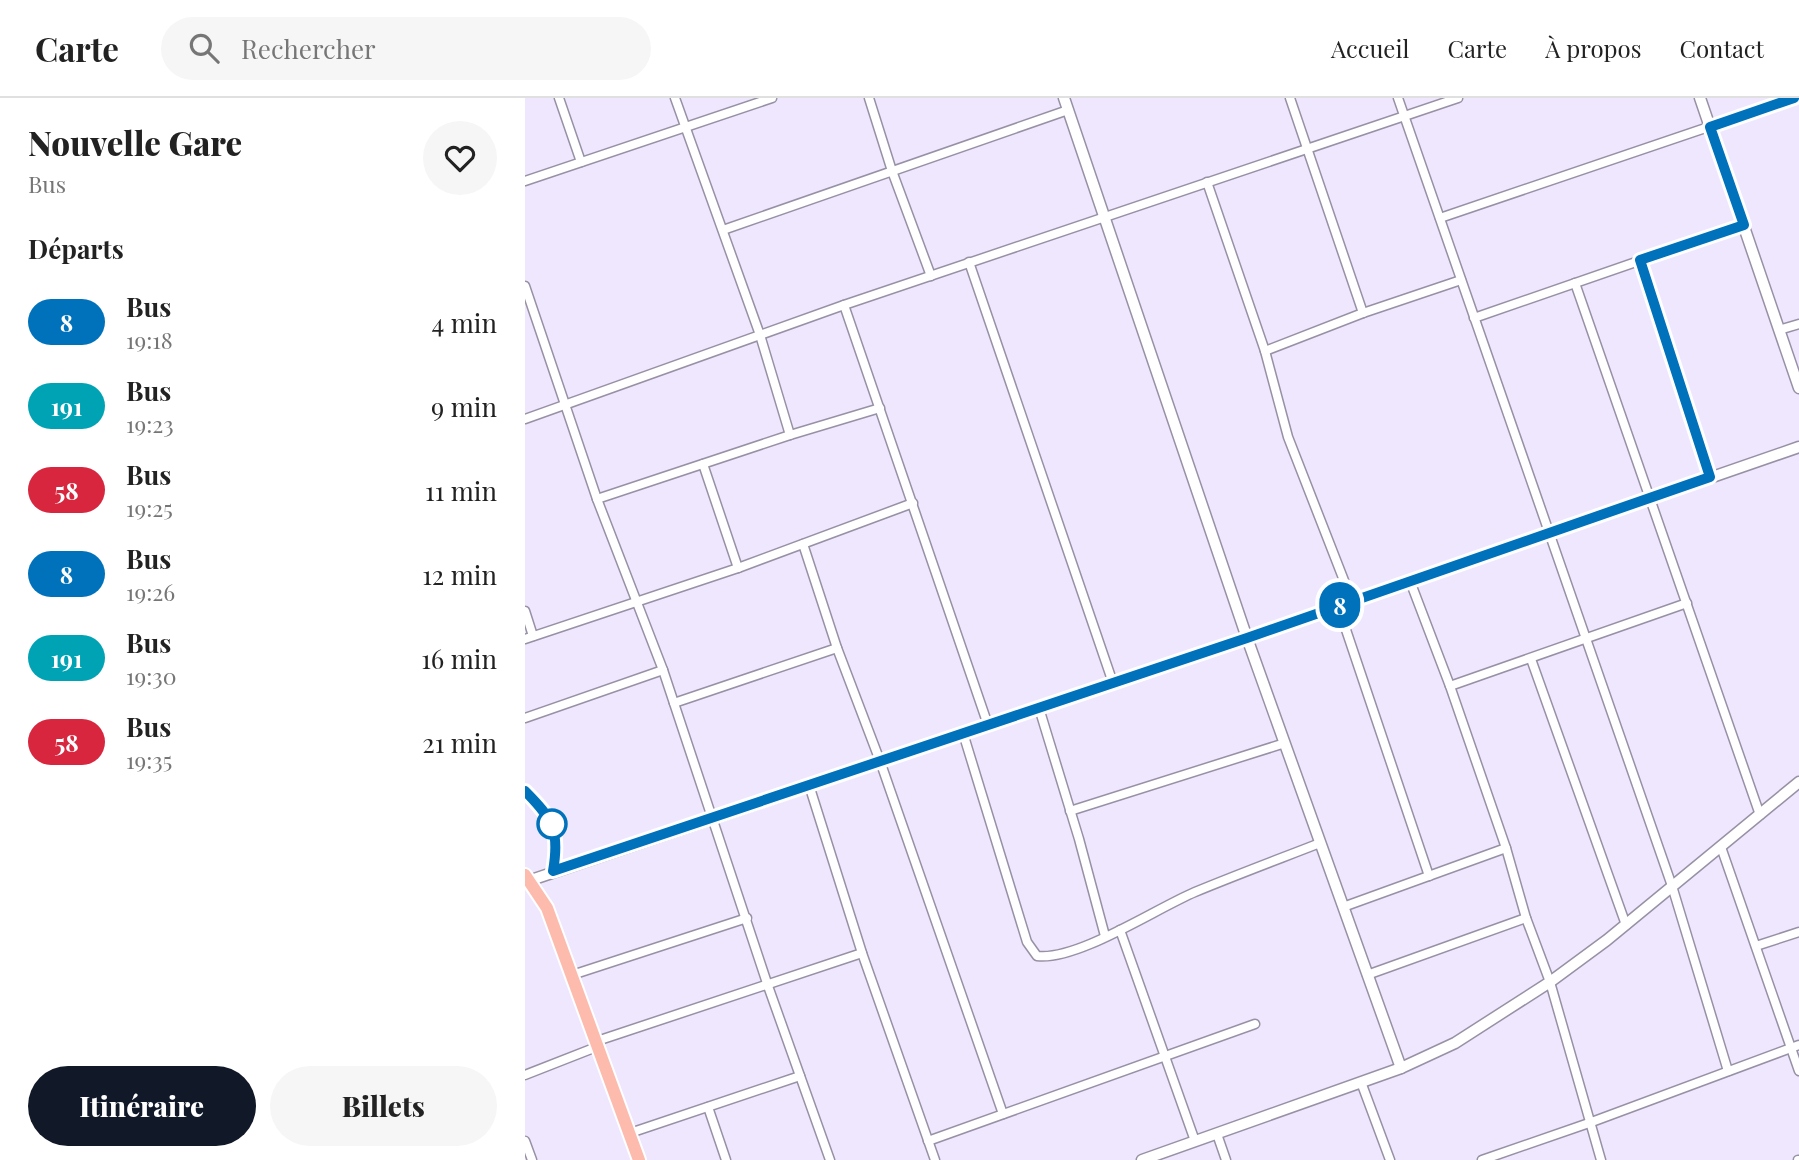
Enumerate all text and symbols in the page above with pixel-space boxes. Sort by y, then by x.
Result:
search box [161,17,651,80]
text: Carte [35,26,119,70]
icon: search [185,29,223,67]
text: Rechercher [241,31,376,66]
text: Accueil [1331,32,1409,64]
text: Carte [1447,32,1507,64]
text: À propos [1545,32,1641,64]
text: Contact [1679,32,1764,64]
text: Nouvelle Gare [28,120,242,164]
button: heart [423,121,497,195]
text: Bus [28,168,66,199]
text: Départs [28,231,124,266]
text: Bus [126,289,171,324]
text: 4 min [431,305,497,340]
text: 8 [60,306,73,338]
text: 19:18 [126,324,173,355]
text: Bus [126,373,171,408]
text: 9 min [431,389,497,424]
text: 191 [51,390,82,422]
text: 19:23 [126,408,174,439]
text: Bus [126,457,171,492]
text: 11 min [425,473,497,508]
text: 58 [54,474,79,506]
text: 19:25 [126,492,173,523]
text: Bus [126,541,171,576]
text: 12 min [422,557,497,592]
text: 8 [60,558,73,590]
text: 19:26 [126,576,175,607]
line badge: 8 [1317,582,1363,628]
text: 8 [1333,589,1347,621]
text: Bus [126,625,171,660]
text: 16 min [421,641,497,676]
text: 191 [51,642,82,674]
text: 19:30 [126,660,177,691]
text: Bus [126,709,171,744]
text: 21 min [422,725,497,760]
text: 58 [54,726,79,758]
text: 19:35 [126,744,172,775]
unlabelled marker [537,809,567,839]
button: Itinéraire [28,1066,256,1146]
button: Billets [270,1066,497,1146]

